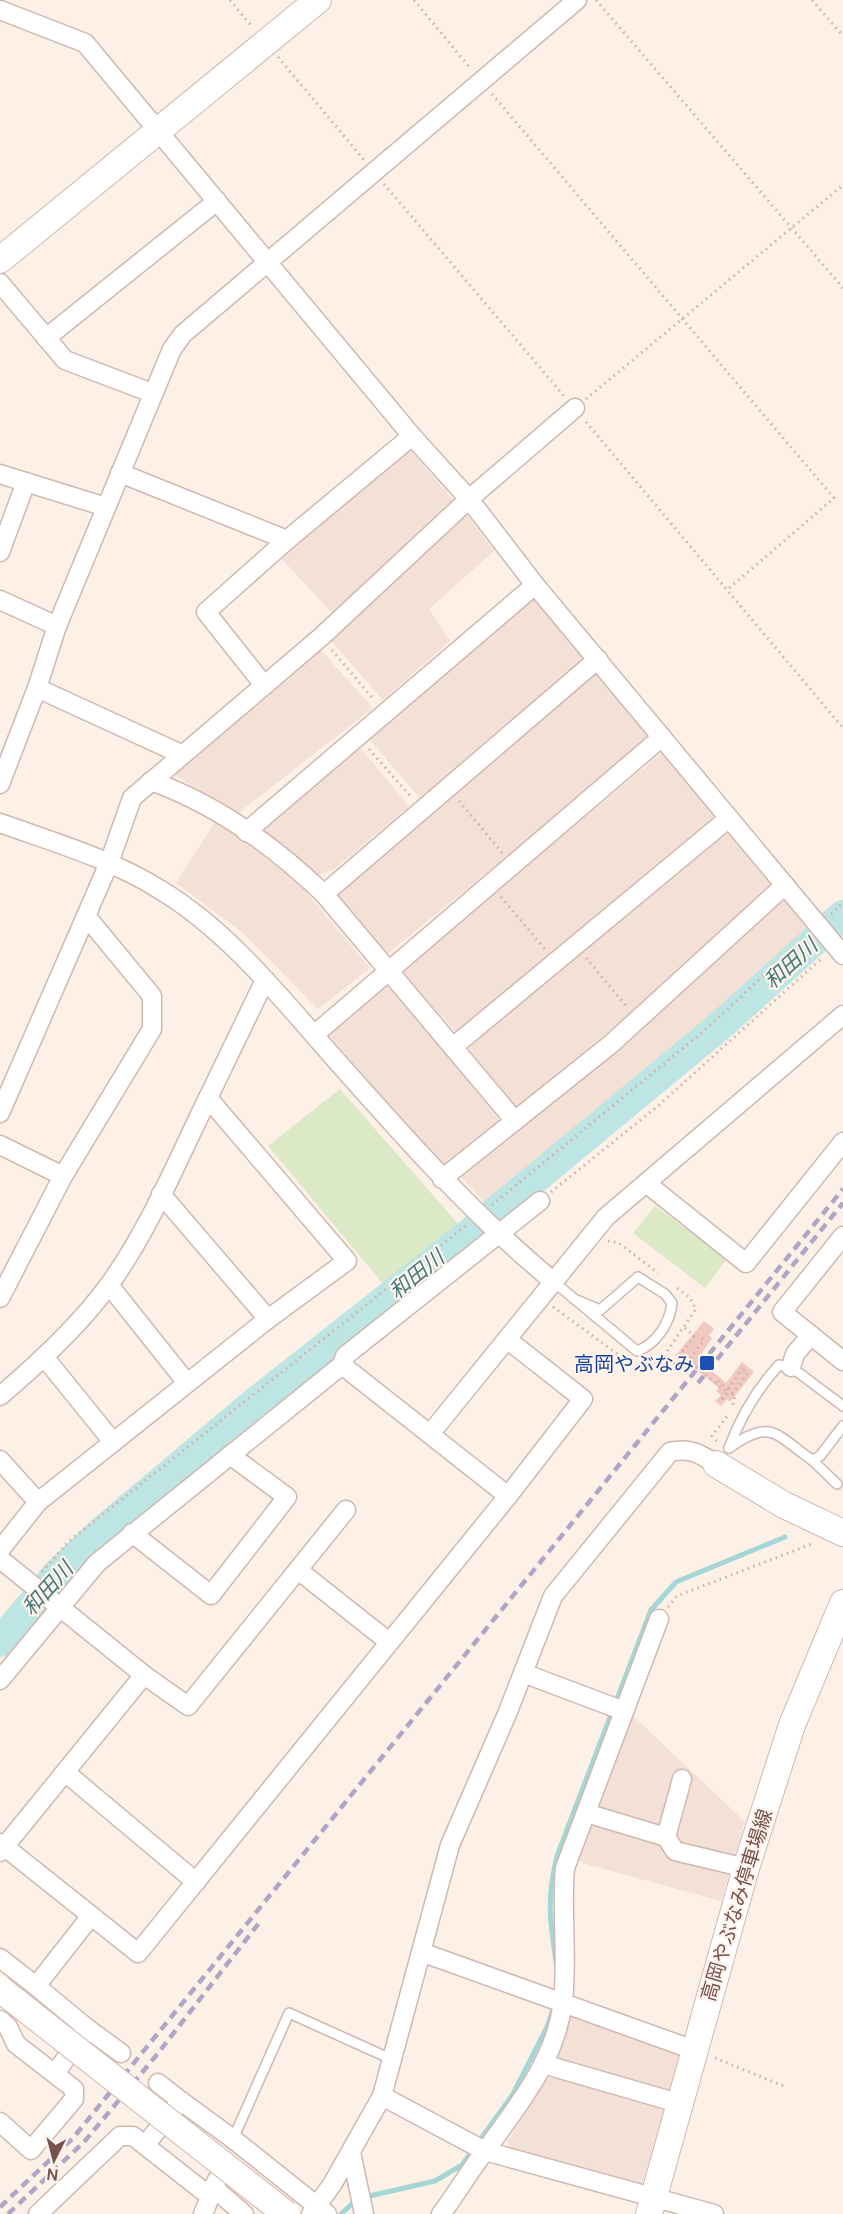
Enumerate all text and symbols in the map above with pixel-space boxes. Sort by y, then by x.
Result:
water label: 和田川 [757,930,824,994]
water label: 和田川 [383,1242,451,1305]
place label: 高岡やぶなみ [574,1350,694,1377]
marker: 高岡やぶなみ [698,1354,716,1372]
water label: 和田川 [16,1554,80,1621]
street label: 高岡やぶなみ停車場線 [694,1805,778,2005]
north arrow [24,2130,84,2190]
text: N [46,2163,59,2186]

